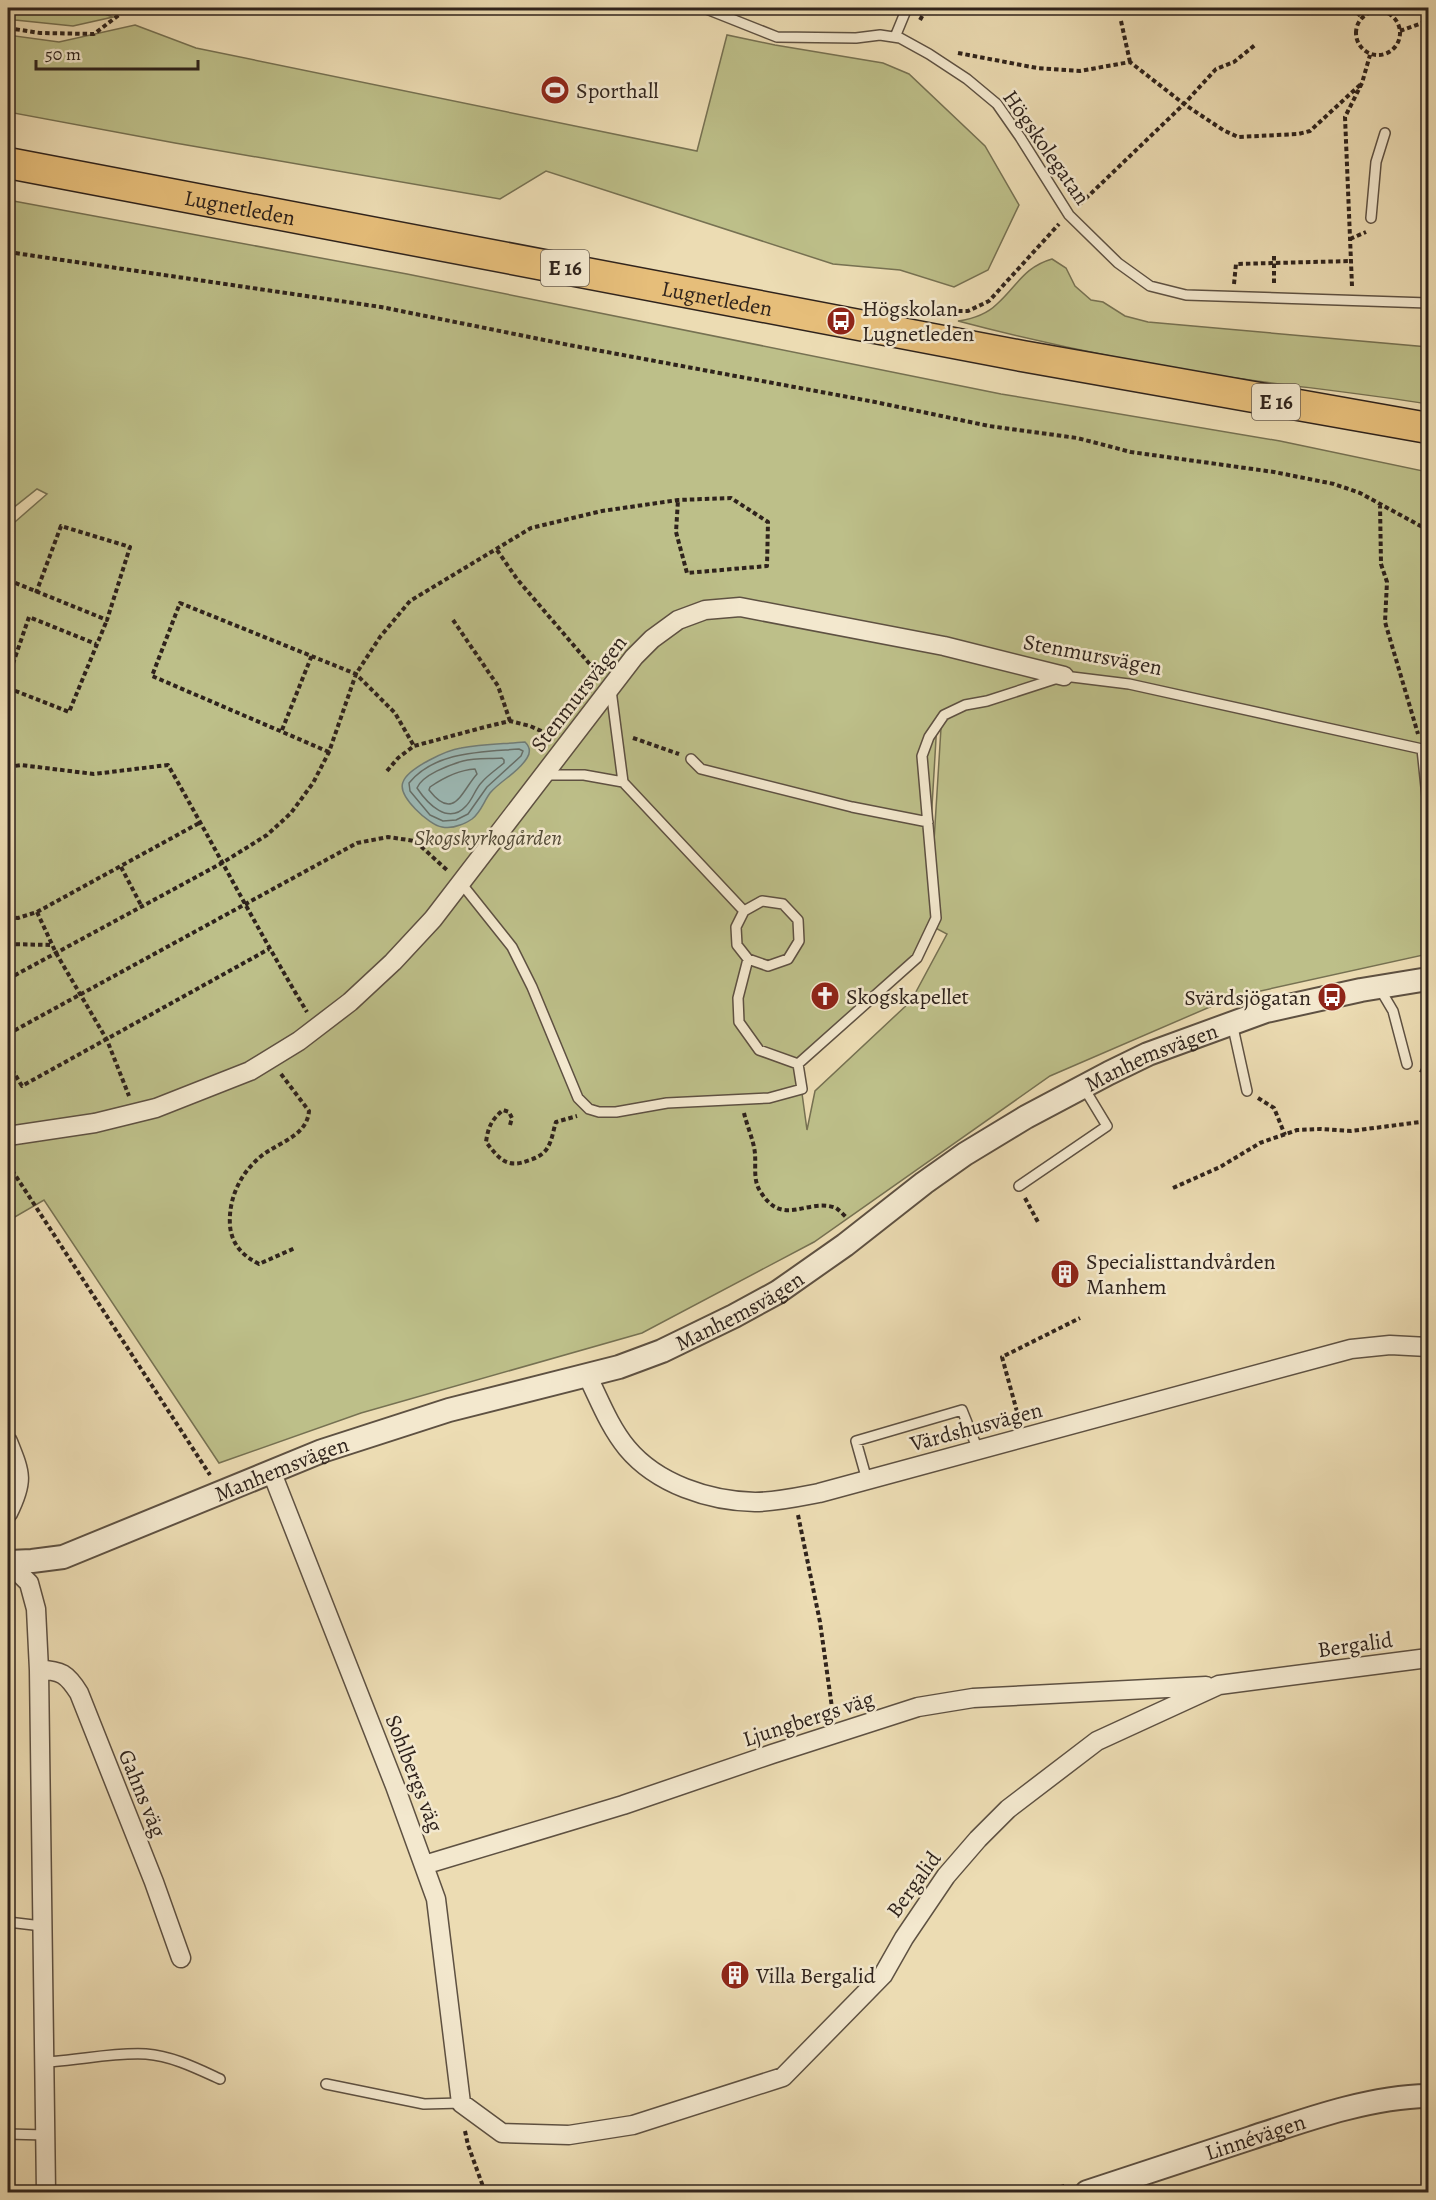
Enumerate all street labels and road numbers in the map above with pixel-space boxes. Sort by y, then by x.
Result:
street label: Högskolegatan [995,84,1097,211]
street label: Lugnetleden [182,183,298,233]
road number: E 16 [541,250,589,286]
street label: Lugnetleden [659,274,775,324]
road number: E 16 [1252,384,1300,420]
street label: Stenmursvägen [1021,627,1165,683]
street label: Stenmursvägen [524,629,634,758]
street label: Manhemsvägen [1080,1016,1222,1099]
street label: Manhemsvägen [670,1264,810,1358]
street label: Värdshusvägen [906,1395,1046,1459]
street label: Manhemsvägen [210,1429,353,1509]
street label: Bergalid [1316,1625,1395,1665]
street label: Ljungbergs väg [739,1684,878,1754]
street label: Sohlbergs väg [378,1710,450,1836]
street label: Gahns väg [111,1745,173,1842]
street label: Bergalid [879,1845,948,1924]
street label: Linnévägen [1201,2107,1309,2168]

